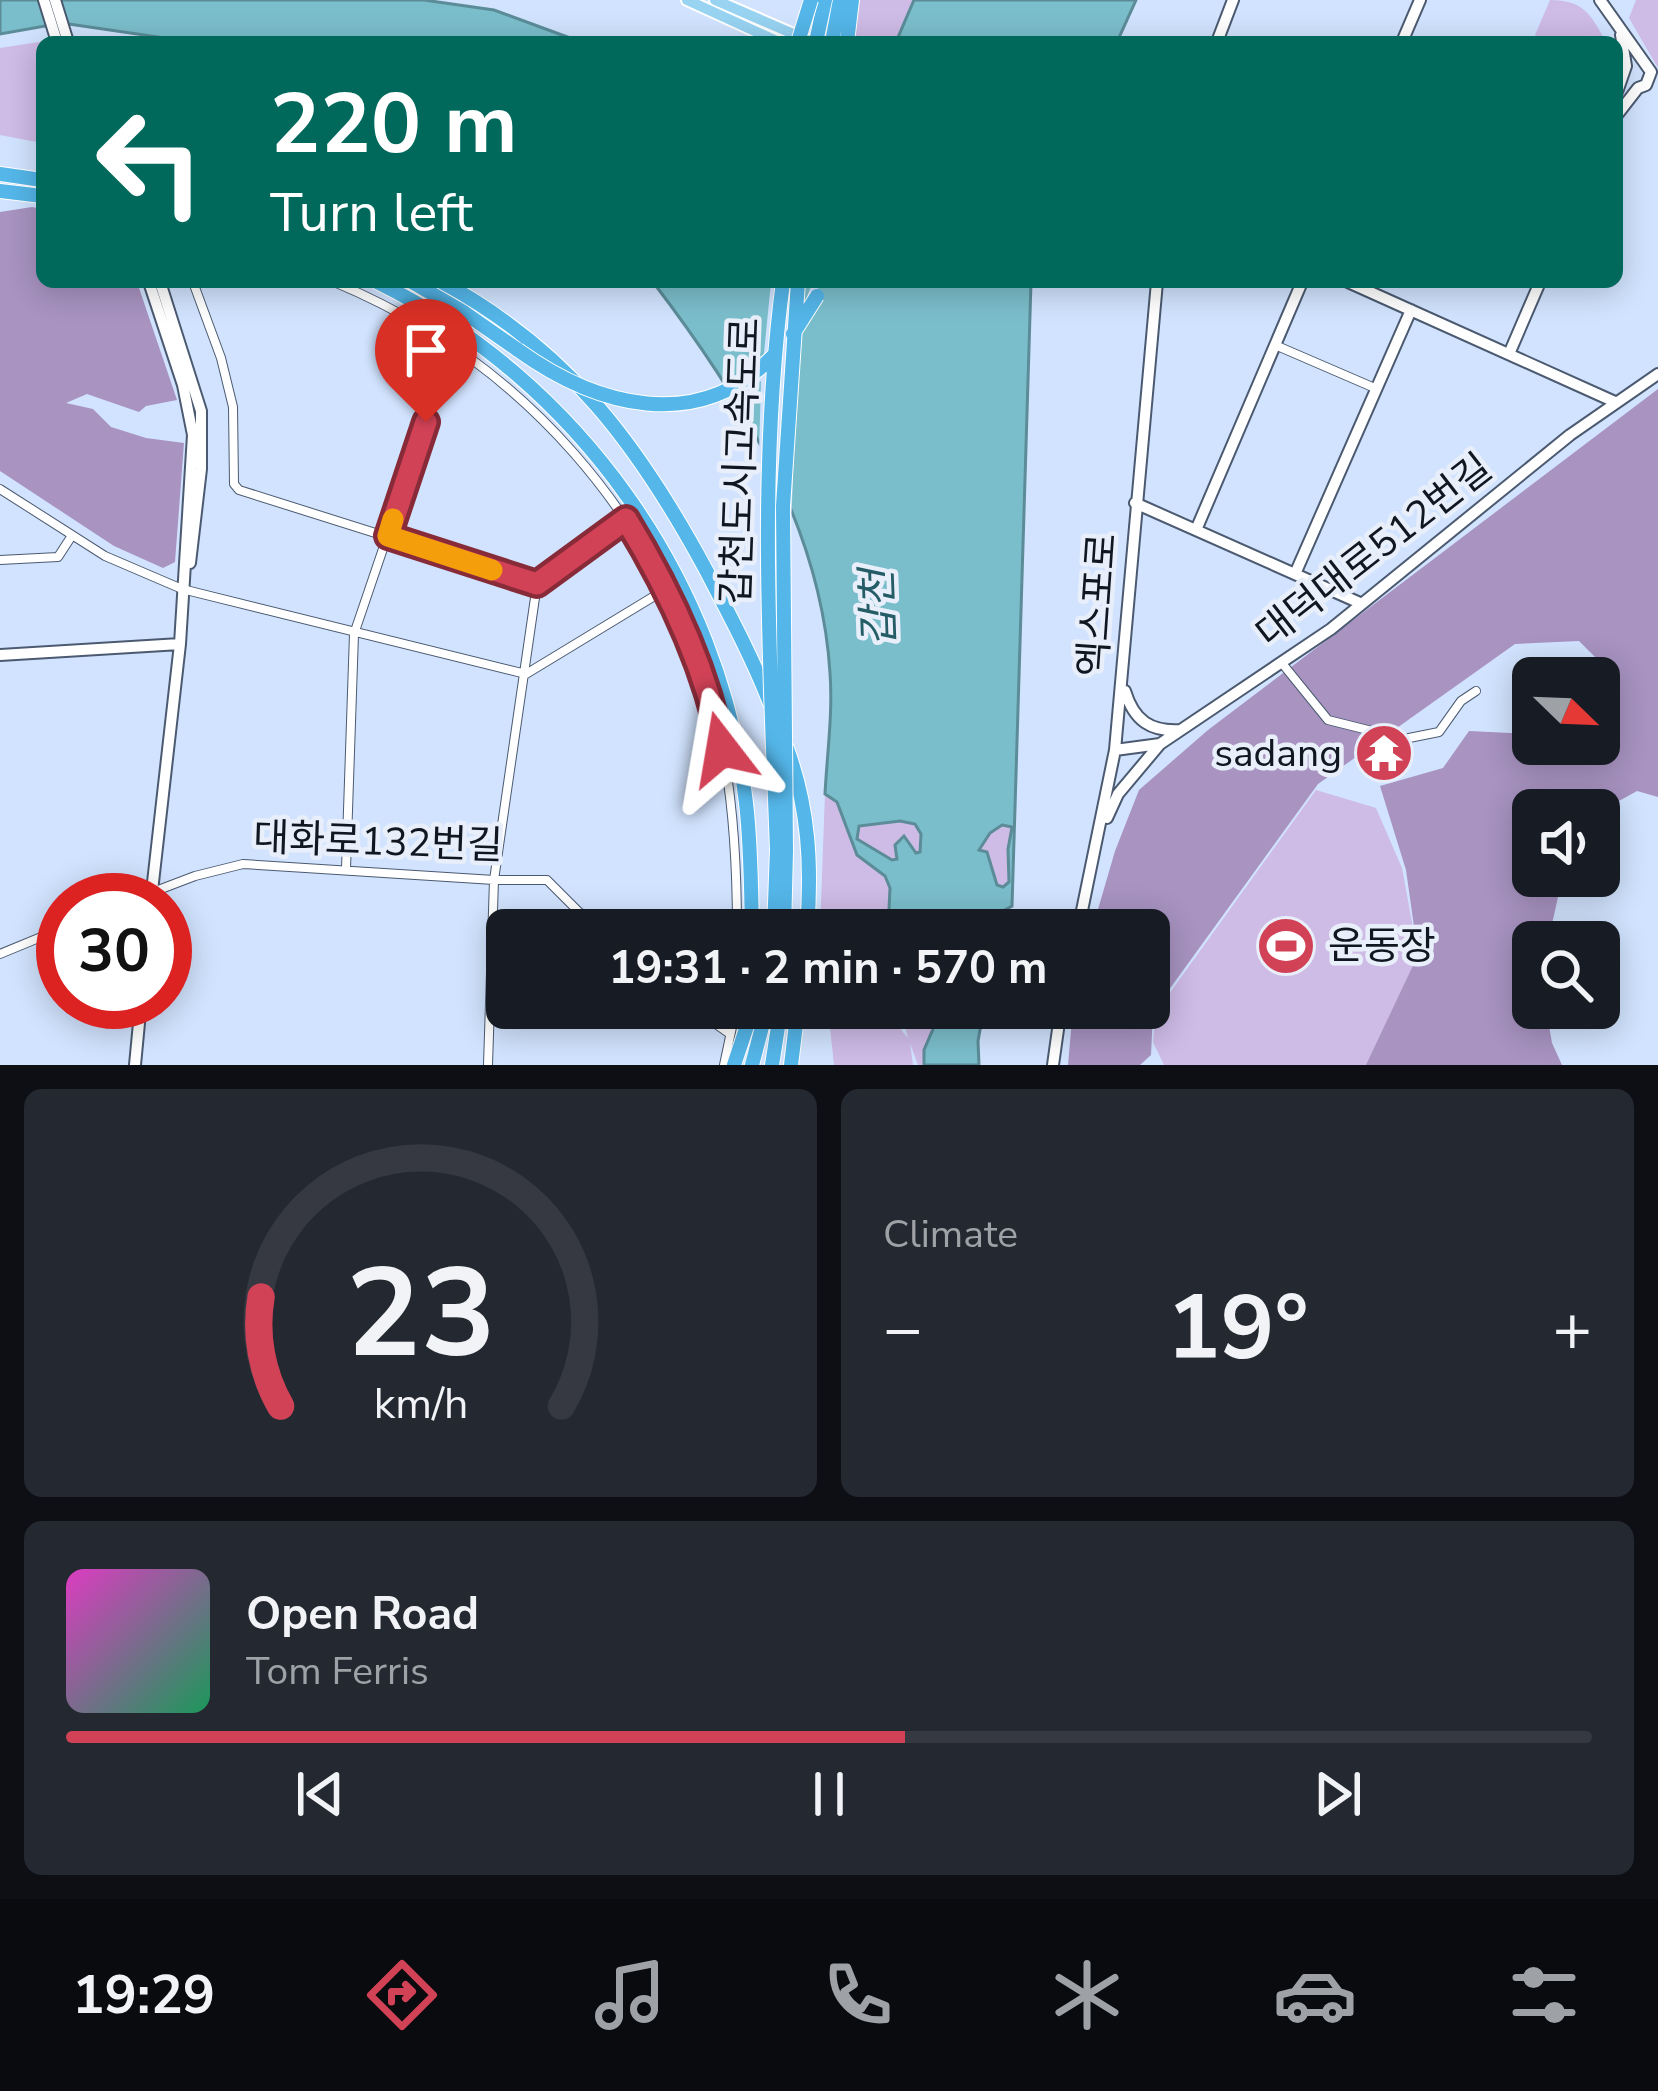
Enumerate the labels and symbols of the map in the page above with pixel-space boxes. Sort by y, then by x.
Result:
pin [375,299,477,422]
street label: 갑천도시고속도로 [710,317,772,605]
street label: 대덕대로512번길 [1245,442,1503,660]
street label: 엑스포로 [1067,532,1129,678]
water label: 갑천 [849,564,909,648]
north arrow [1512,657,1620,765]
position arrow [659,686,785,812]
temple icon: sadang [1353,722,1415,784]
place label: sadang [1214,727,1342,780]
street label: 대화로132번길 [252,811,504,873]
speed limit sign: 30 [36,873,192,1029]
sports icon: 운동장 [1255,915,1317,977]
place label: 운동장 [1328,920,1436,973]

